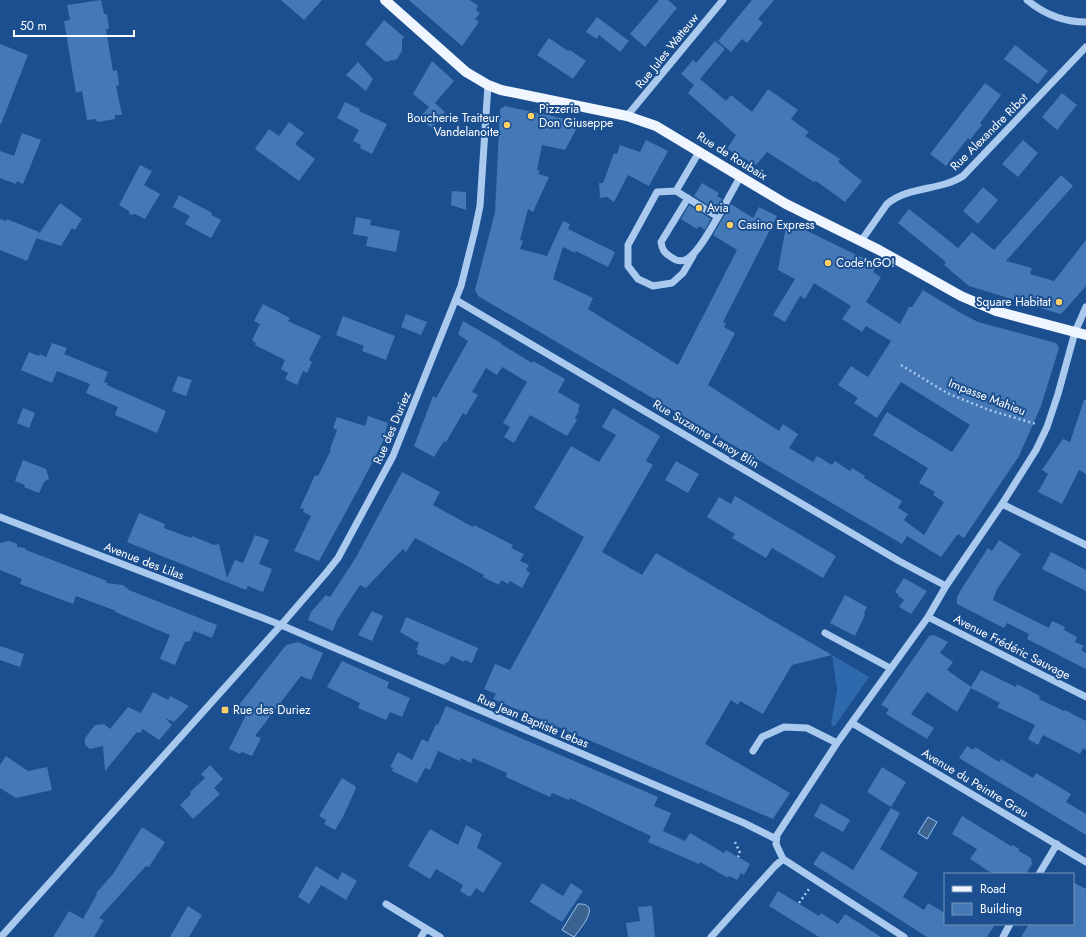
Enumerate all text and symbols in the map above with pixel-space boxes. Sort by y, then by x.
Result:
street label: Rue Jules Watteuw [631,9,704,92]
scale bar [14,12,134,38]
text: 50 m [20,17,47,35]
street label: Rue Alexandre Ribot [946,89,1032,175]
place label: Pizzeria Don Giuseppe [539,100,613,132]
place label: Boucherie Traiteur Vandelanoite [407,109,500,141]
marker: Pizzeria Don Giuseppe [526,111,536,121]
marker: Boucherie Traiteur Vandelanoite [502,120,512,130]
street label: Rue de Roubaix [693,127,771,185]
place label: Avia [707,199,729,217]
marker: Avia [694,203,704,213]
place label: Casino Express [738,216,815,234]
marker: Casino Express [725,220,735,230]
place label: Code'nGO! [836,254,895,272]
marker: Code'nGO! [823,258,833,268]
place label: Square Habitat [976,293,1051,311]
marker: Square Habitat [1054,297,1064,307]
street label: Impasse Mahieu [946,374,1028,420]
street label: Rue des Duriez [369,388,416,467]
street label: Rue Suzanne Lanoy Blin [650,395,762,473]
street label: Avenue des Lilas [101,537,187,585]
street label: Avenue Frédéric Sauvage [950,610,1074,684]
street label: Rue Jean Baptiste Lebas [475,689,592,753]
place label: Rue des Duriez [233,701,311,719]
marker: Rue des Duriez [220,705,230,715]
street label: Avenue du Peintre Grau [918,744,1032,822]
legend [944,873,1074,925]
text: Road [980,880,1006,898]
text: Building [980,900,1022,918]

